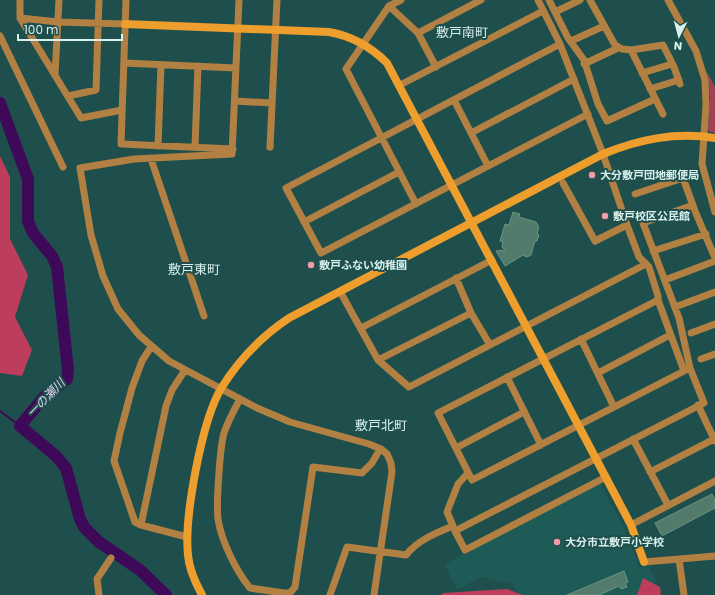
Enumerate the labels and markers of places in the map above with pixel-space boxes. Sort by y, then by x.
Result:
place label: 大分敷戸団地郵便局 [600,167,699,183]
marker: 大分敷戸団地郵便局 [587,170,597,180]
place label: 敷戸校区公民館 [613,208,690,224]
marker: 敷戸校区公民館 [600,211,610,221]
place label: 敷戸ふない幼稚園 [319,257,407,273]
marker: 敷戸ふない幼稚園 [306,260,316,270]
place label: 大分市立敷戸小学校 [565,534,664,550]
marker: 大分市立敷戸小学校 [552,537,562,547]

